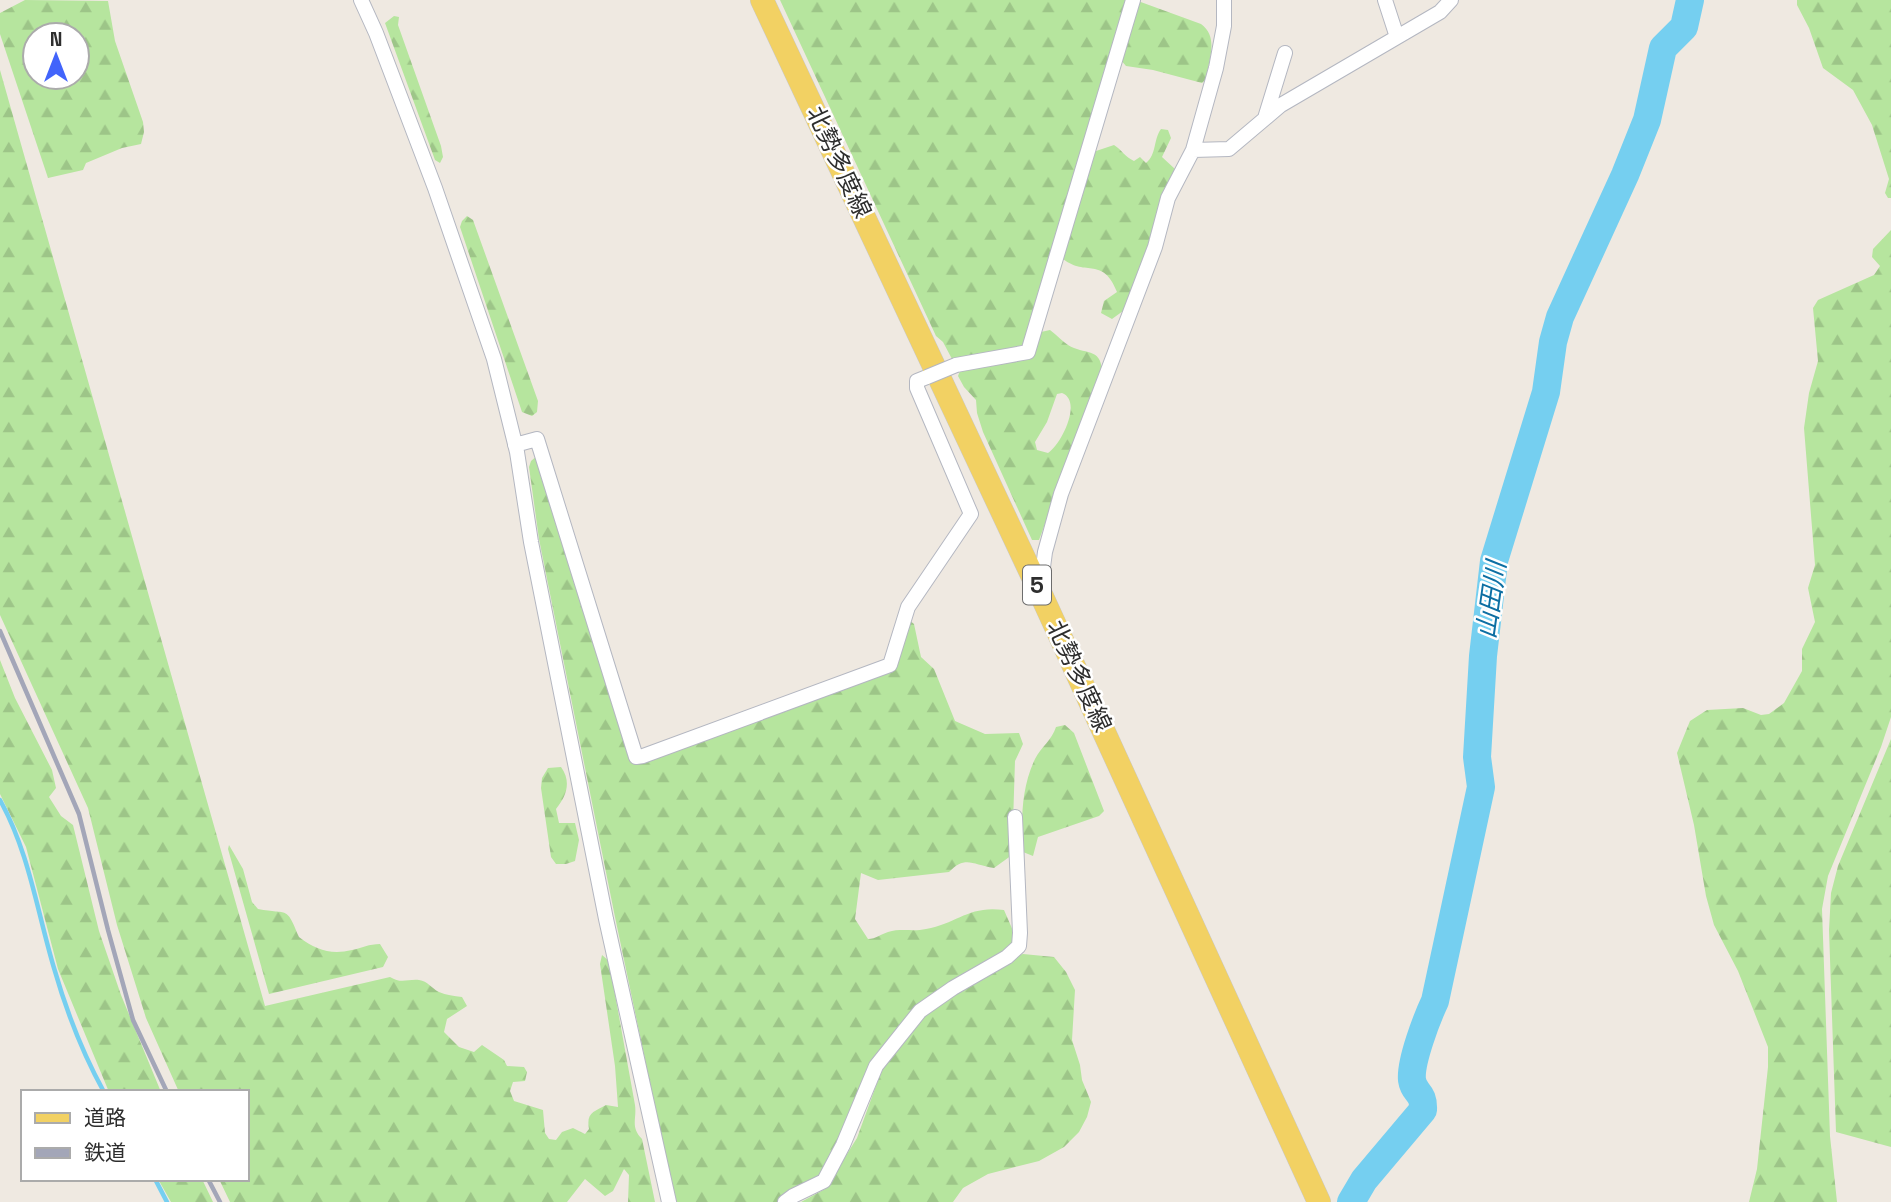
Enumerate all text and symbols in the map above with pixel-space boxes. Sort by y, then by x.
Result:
north arrow [21,21,91,91]
text: N [50,27,62,52]
street label: 北勢多度線 [800,101,879,223]
water label: 山田川 [1469,556,1514,641]
road number: 5 [1023,566,1051,604]
street label: 北勢多度線 [1040,615,1119,737]
legend [21,1090,248,1181]
text: 道路 [84,1104,126,1131]
text: 鉄道 [84,1139,126,1166]

